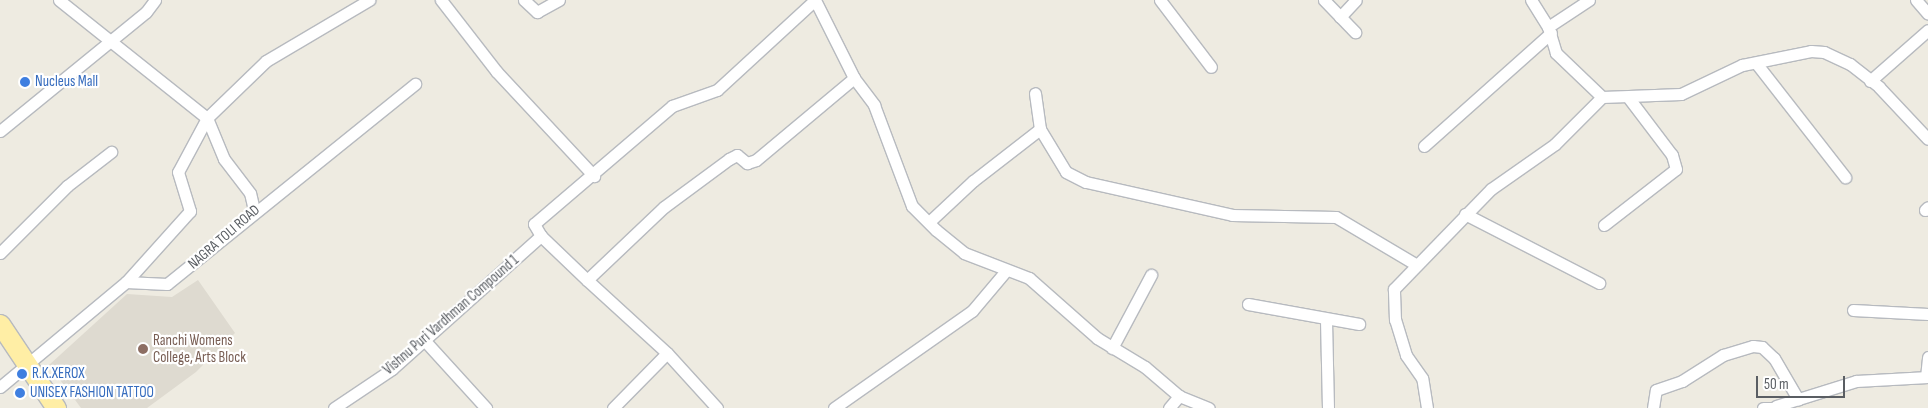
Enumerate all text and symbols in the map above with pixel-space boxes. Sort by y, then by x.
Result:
place label: Nucleus Mall [35,73,98,91]
marker: Nucleus Mall [19,76,31,88]
street label: NAGRA TOLI ROAD [184,201,264,273]
street label: Vishnu Puri Vardhman Compound 1 [380,251,522,379]
place label: Ranchi Womens College, Arts Block [153,331,246,366]
marker: Ranchi Womens College, Arts Block [137,343,149,355]
place label: R.K.XEROX [32,365,85,383]
scale bar [1758,366,1847,398]
marker: R.K.XEROX [16,368,28,380]
text: 50 m [1764,375,1789,394]
place label: UNISEX FASHION TATTOO [30,384,154,402]
marker: UNISEX FASHION TATTOO [14,387,26,399]

